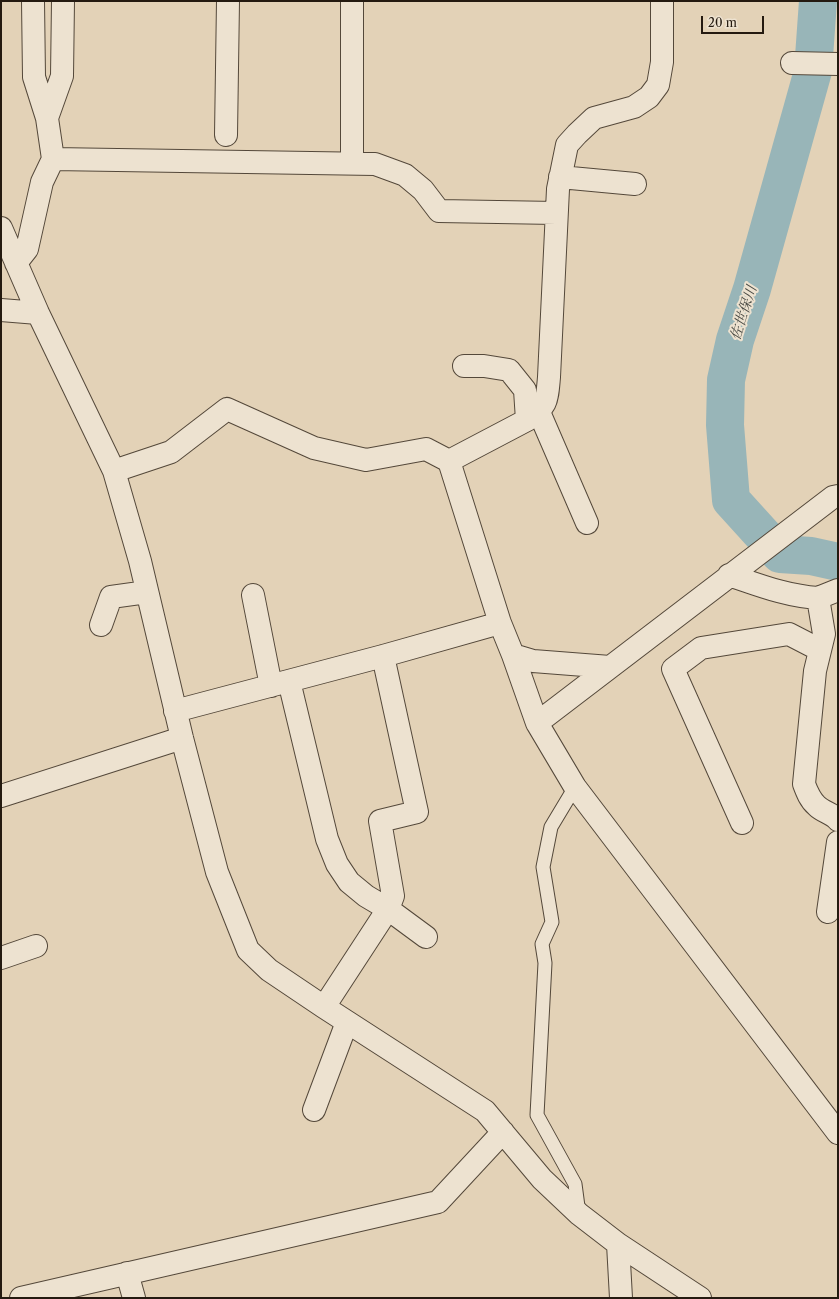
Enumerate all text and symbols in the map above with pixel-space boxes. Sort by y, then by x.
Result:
scale bar [703,8,766,34]
text: 20 m [708,15,737,30]
water label: 佐世保川 [727,284,761,342]

